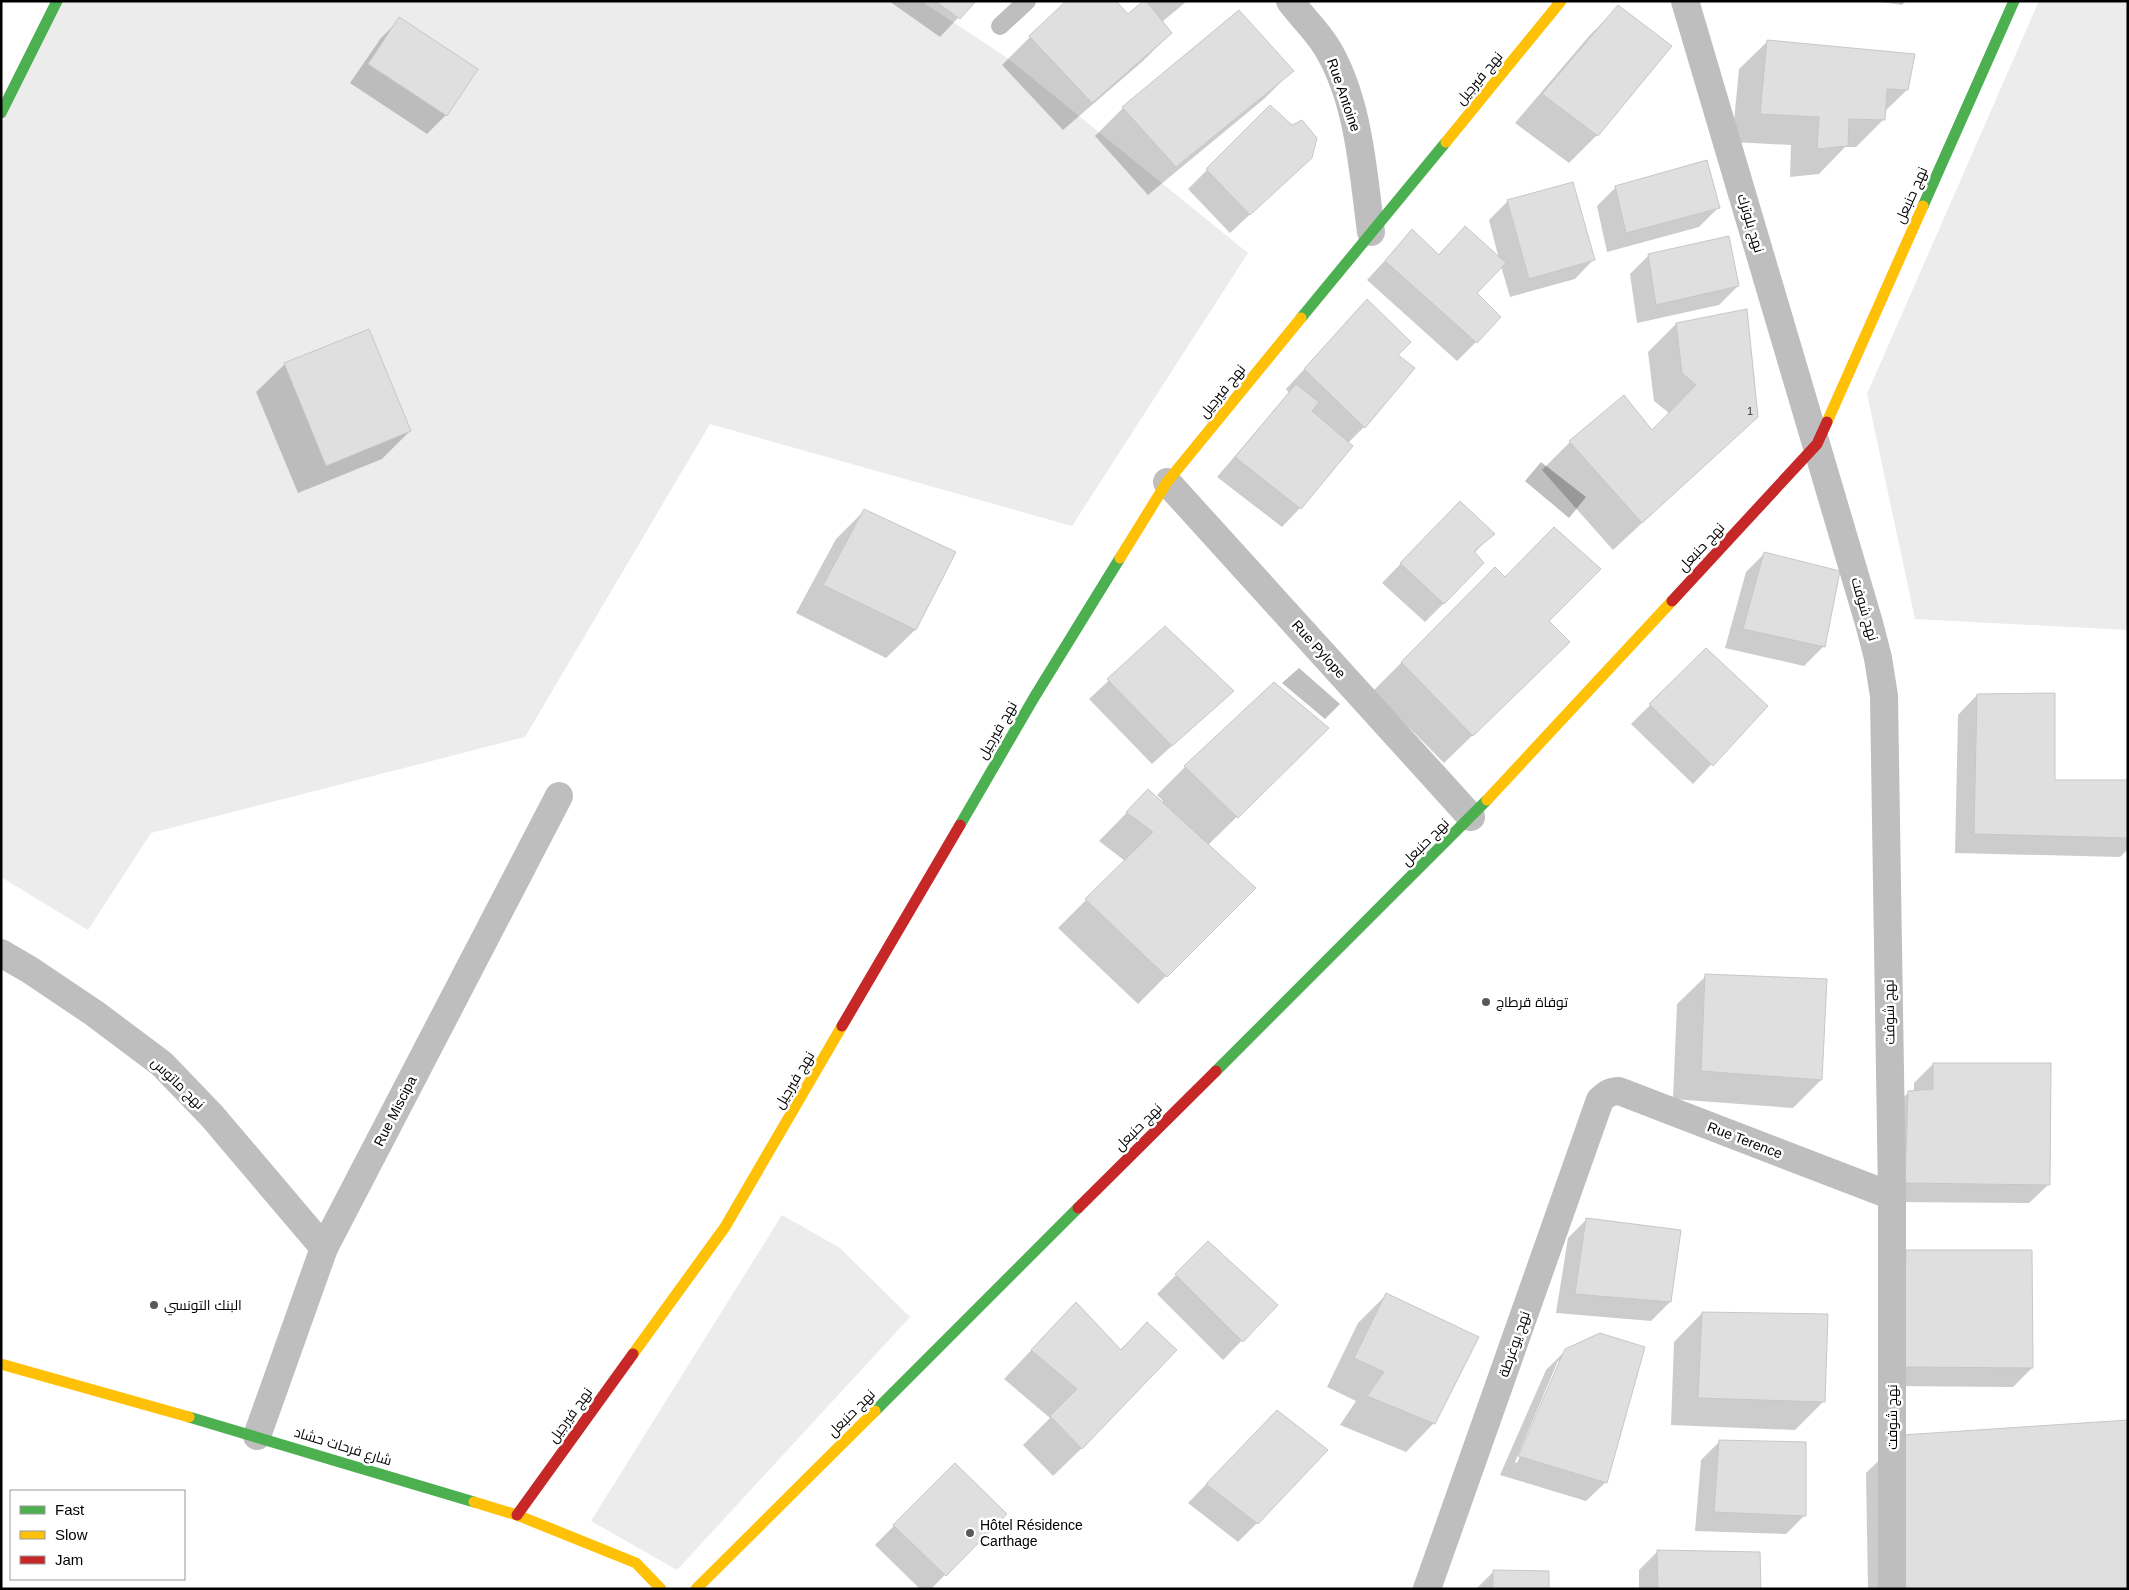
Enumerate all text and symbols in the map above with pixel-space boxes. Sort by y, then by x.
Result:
street label: نهج فيرجيل [1452,48,1507,108]
street label: Rue Antoine [1324,56,1364,134]
street label: نهج حنبعل [1891,164,1931,226]
street label: نهج بلوترك [1734,192,1768,255]
street label: نهج فيرجيل [1196,361,1249,422]
house number: 1 [1747,405,1753,417]
street label: نهج حنبعل [1675,519,1728,575]
street label: نهج شوفت [1847,575,1882,643]
street label: Rue Pylope [1289,617,1349,681]
street label: نهج فيرجيل [974,698,1021,762]
street label: نهج حنبعل [1398,815,1453,870]
street label: نهج شوفت [1880,979,1899,1045]
place label: توفاة قرطاج [1496,994,1568,1011]
marker: توفاة قرطاج [1480,996,1492,1008]
street label: نهج فيرجيل [771,1048,818,1112]
street label: نهج ماتوس [147,1054,208,1113]
street label: Rue Miscipa [370,1073,420,1149]
street label: نهج حنبعل [1111,1100,1166,1155]
street label: Rue Terence [1705,1118,1785,1162]
place label: البنك التونسي [164,1297,242,1316]
marker: البنك التونسي [148,1299,160,1311]
street label: نهج يوغرطة [1495,1309,1534,1379]
street label: نهج فيرجيل [545,1384,596,1446]
street label: نهج شوفت [1884,1384,1901,1450]
street label: نهج حنبعل [824,1386,879,1441]
street label: شارع فرحات حشاد [292,1424,394,1469]
legend [10,1490,185,1580]
text: Fast [55,1501,85,1518]
place label: Hôtel Résidence Carthage [980,1517,1083,1549]
text: Slow [55,1526,88,1543]
marker: Hôtel Résidence Carthage [964,1527,976,1539]
text: Jam [55,1551,83,1568]

